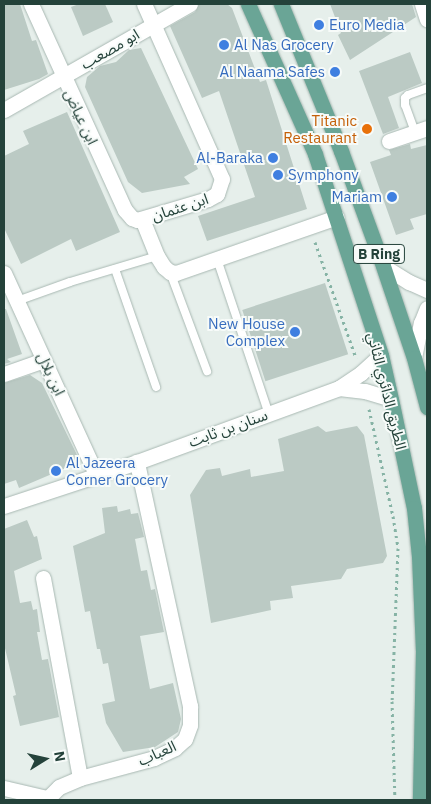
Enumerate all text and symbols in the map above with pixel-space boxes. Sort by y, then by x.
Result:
place label: Euro Media [329,16,405,34]
marker: Euro Media [313,19,325,31]
street label: ابو مصعب [78,25,142,73]
place label: Al Nas Grocery [234,36,334,54]
marker: Al Nas Grocery [218,39,230,51]
place label: Al Naama Safes [219,63,325,81]
marker: Al Naama Safes [329,66,341,78]
street label: ابن عياض [60,86,102,148]
place label: Titanic Restaurant [283,111,357,146]
marker: Titanic Restaurant [361,123,373,135]
place label: Al-Baraka [196,149,263,167]
marker: Al-Baraka [267,152,279,164]
place label: Symphony [288,166,359,184]
marker: Symphony [272,169,284,181]
place label: Mariam [331,188,382,206]
street label: ابن عثمان [149,189,211,225]
marker: Mariam [386,191,398,203]
road number: B Ring [353,242,405,266]
place label: New House Complex [208,314,285,349]
marker: New House Complex [289,326,301,338]
street label: الطريق الدائري الثاني [364,331,410,451]
street label: ابن بلال [33,350,69,398]
street label: سنان بن ثابت [186,405,270,451]
place label: Al Jazeera Corner Grocery [66,453,168,488]
marker: Al Jazeera Corner Grocery [50,465,62,477]
north arrow [20,734,70,784]
street label: العباب [135,737,179,769]
text: N [50,750,70,763]

